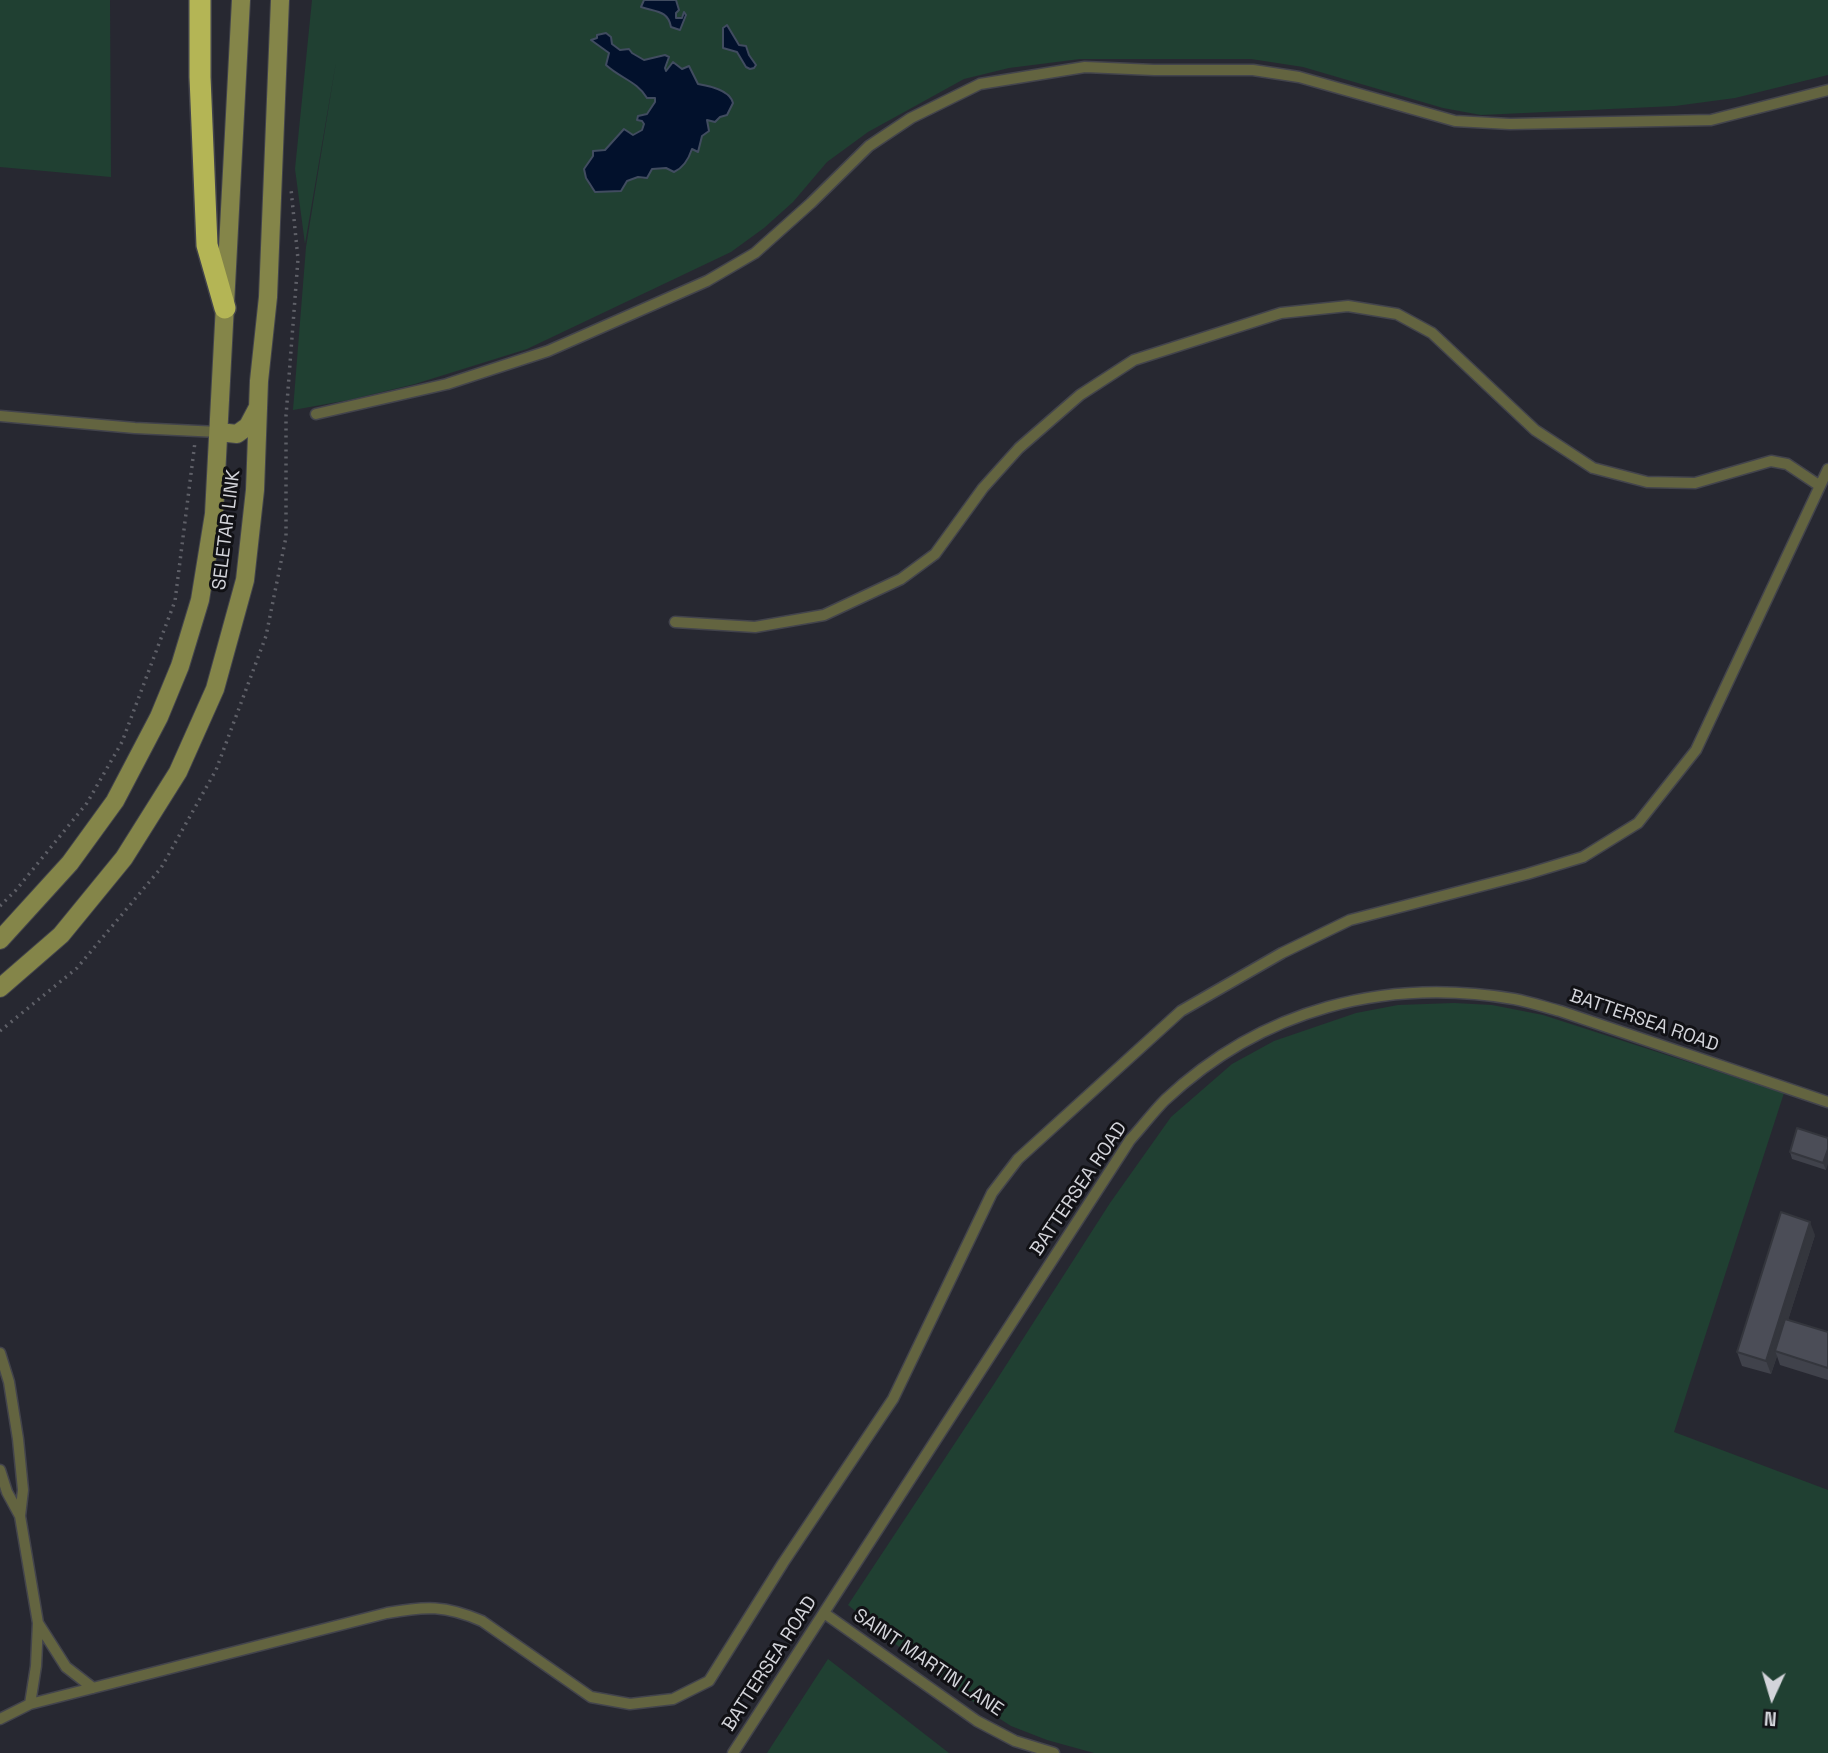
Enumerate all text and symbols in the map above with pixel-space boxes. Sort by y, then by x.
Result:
street label: SELETAR LINK [208,468,246,592]
street label: BATTERSEA ROAD [1566,985,1722,1057]
street label: BATTERSEA ROAD [1026,1118,1132,1260]
street label: BATTERSEA ROAD [718,1592,822,1736]
street label: SAINT MARTIN LANE [849,1604,1007,1722]
north arrow [1737,1662,1807,1732]
text: N [1763,1706,1778,1731]

